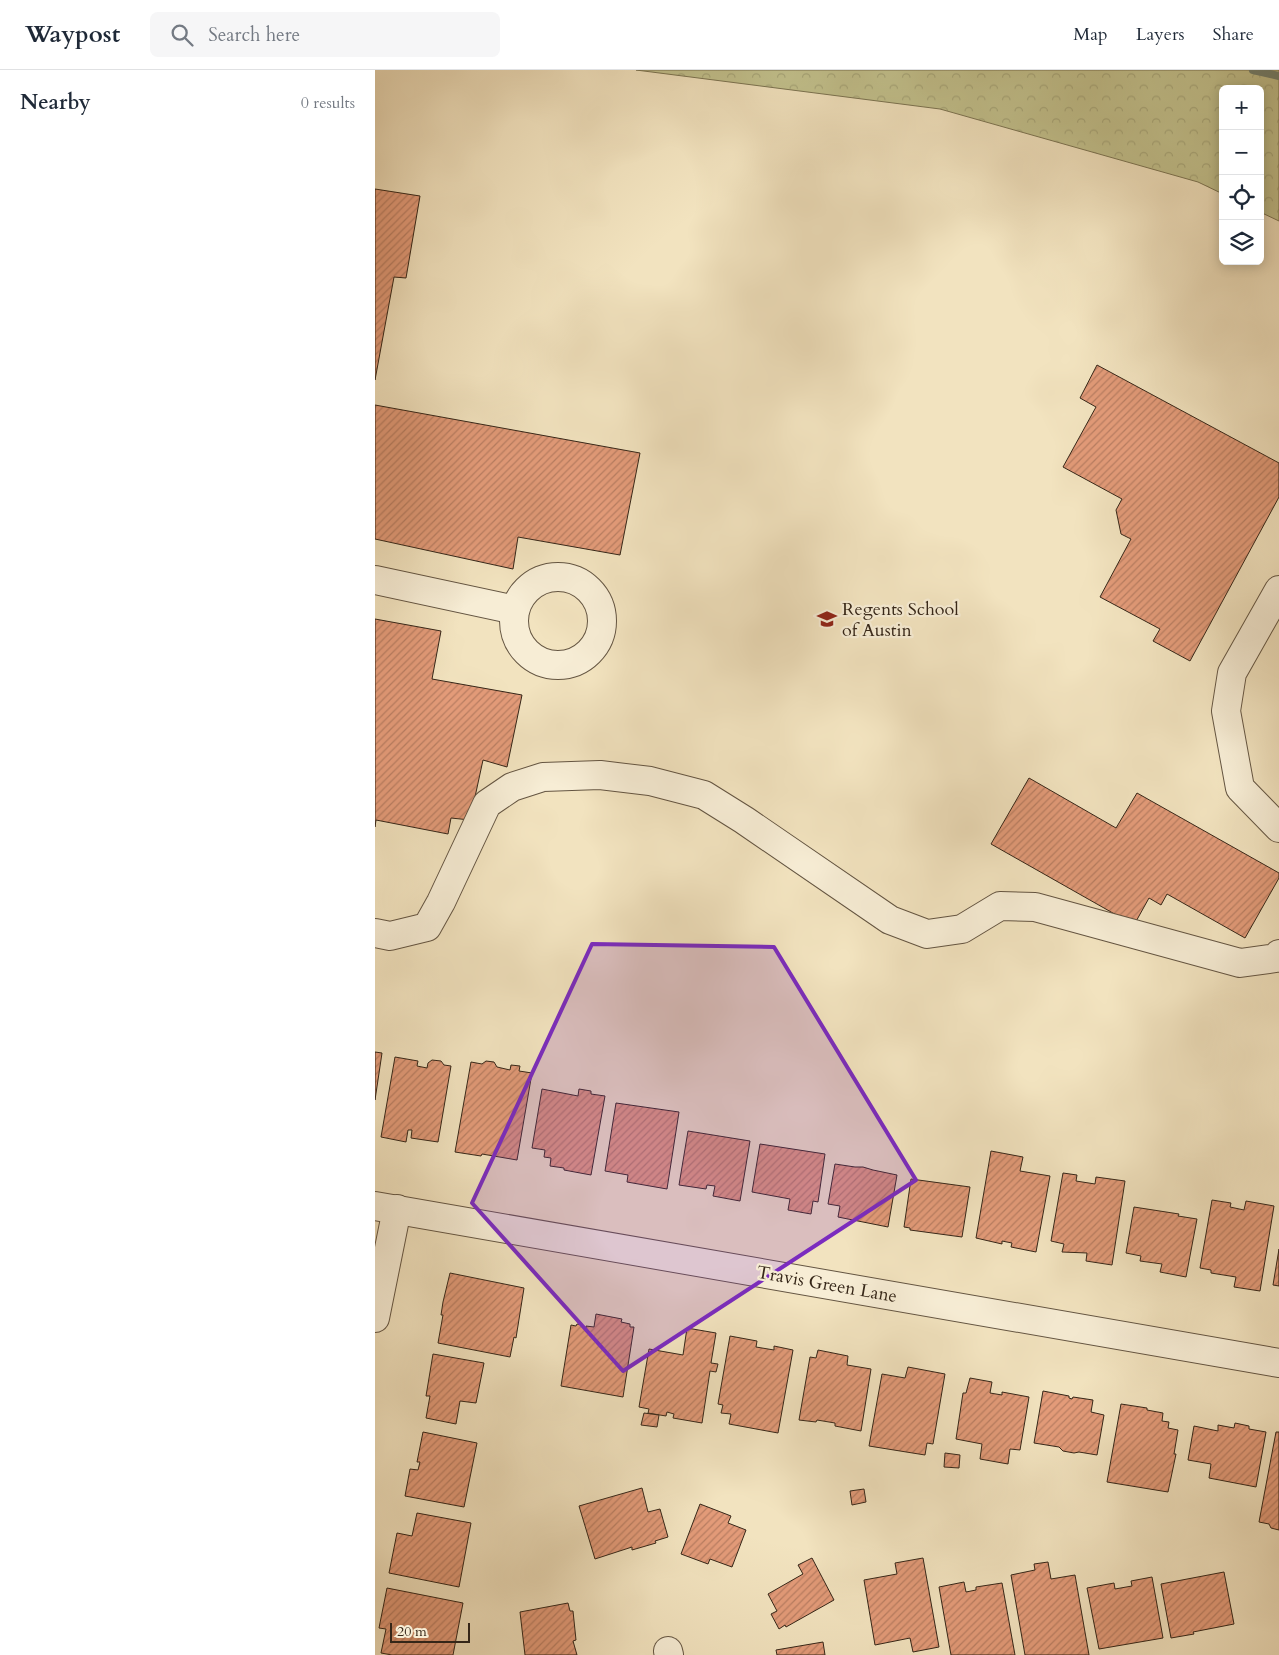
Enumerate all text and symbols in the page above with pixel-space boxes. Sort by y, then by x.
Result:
search box [150,12,500,57]
text: Waypost [25,18,120,51]
icon: search [168,21,196,49]
text: Search here [208,22,300,48]
text: Map [1073,22,1108,47]
text: Layers [1136,22,1185,47]
text: Share [1213,22,1254,47]
map controls [1219,85,1264,265]
button: + [1219,85,1264,130]
text: Nearby [20,88,91,117]
text: 0 results [301,92,355,114]
button: − [1219,130,1264,175]
button: locate [1219,175,1264,220]
button: layers [1219,220,1264,265]
place label: Regents School of Austin [842,597,959,643]
school or university icon: Regents School of Austin [816,608,838,630]
street label: Travis Green Lane [755,1260,899,1309]
scale bar [390,1620,470,1643]
text: 20 m [397,1622,427,1641]

